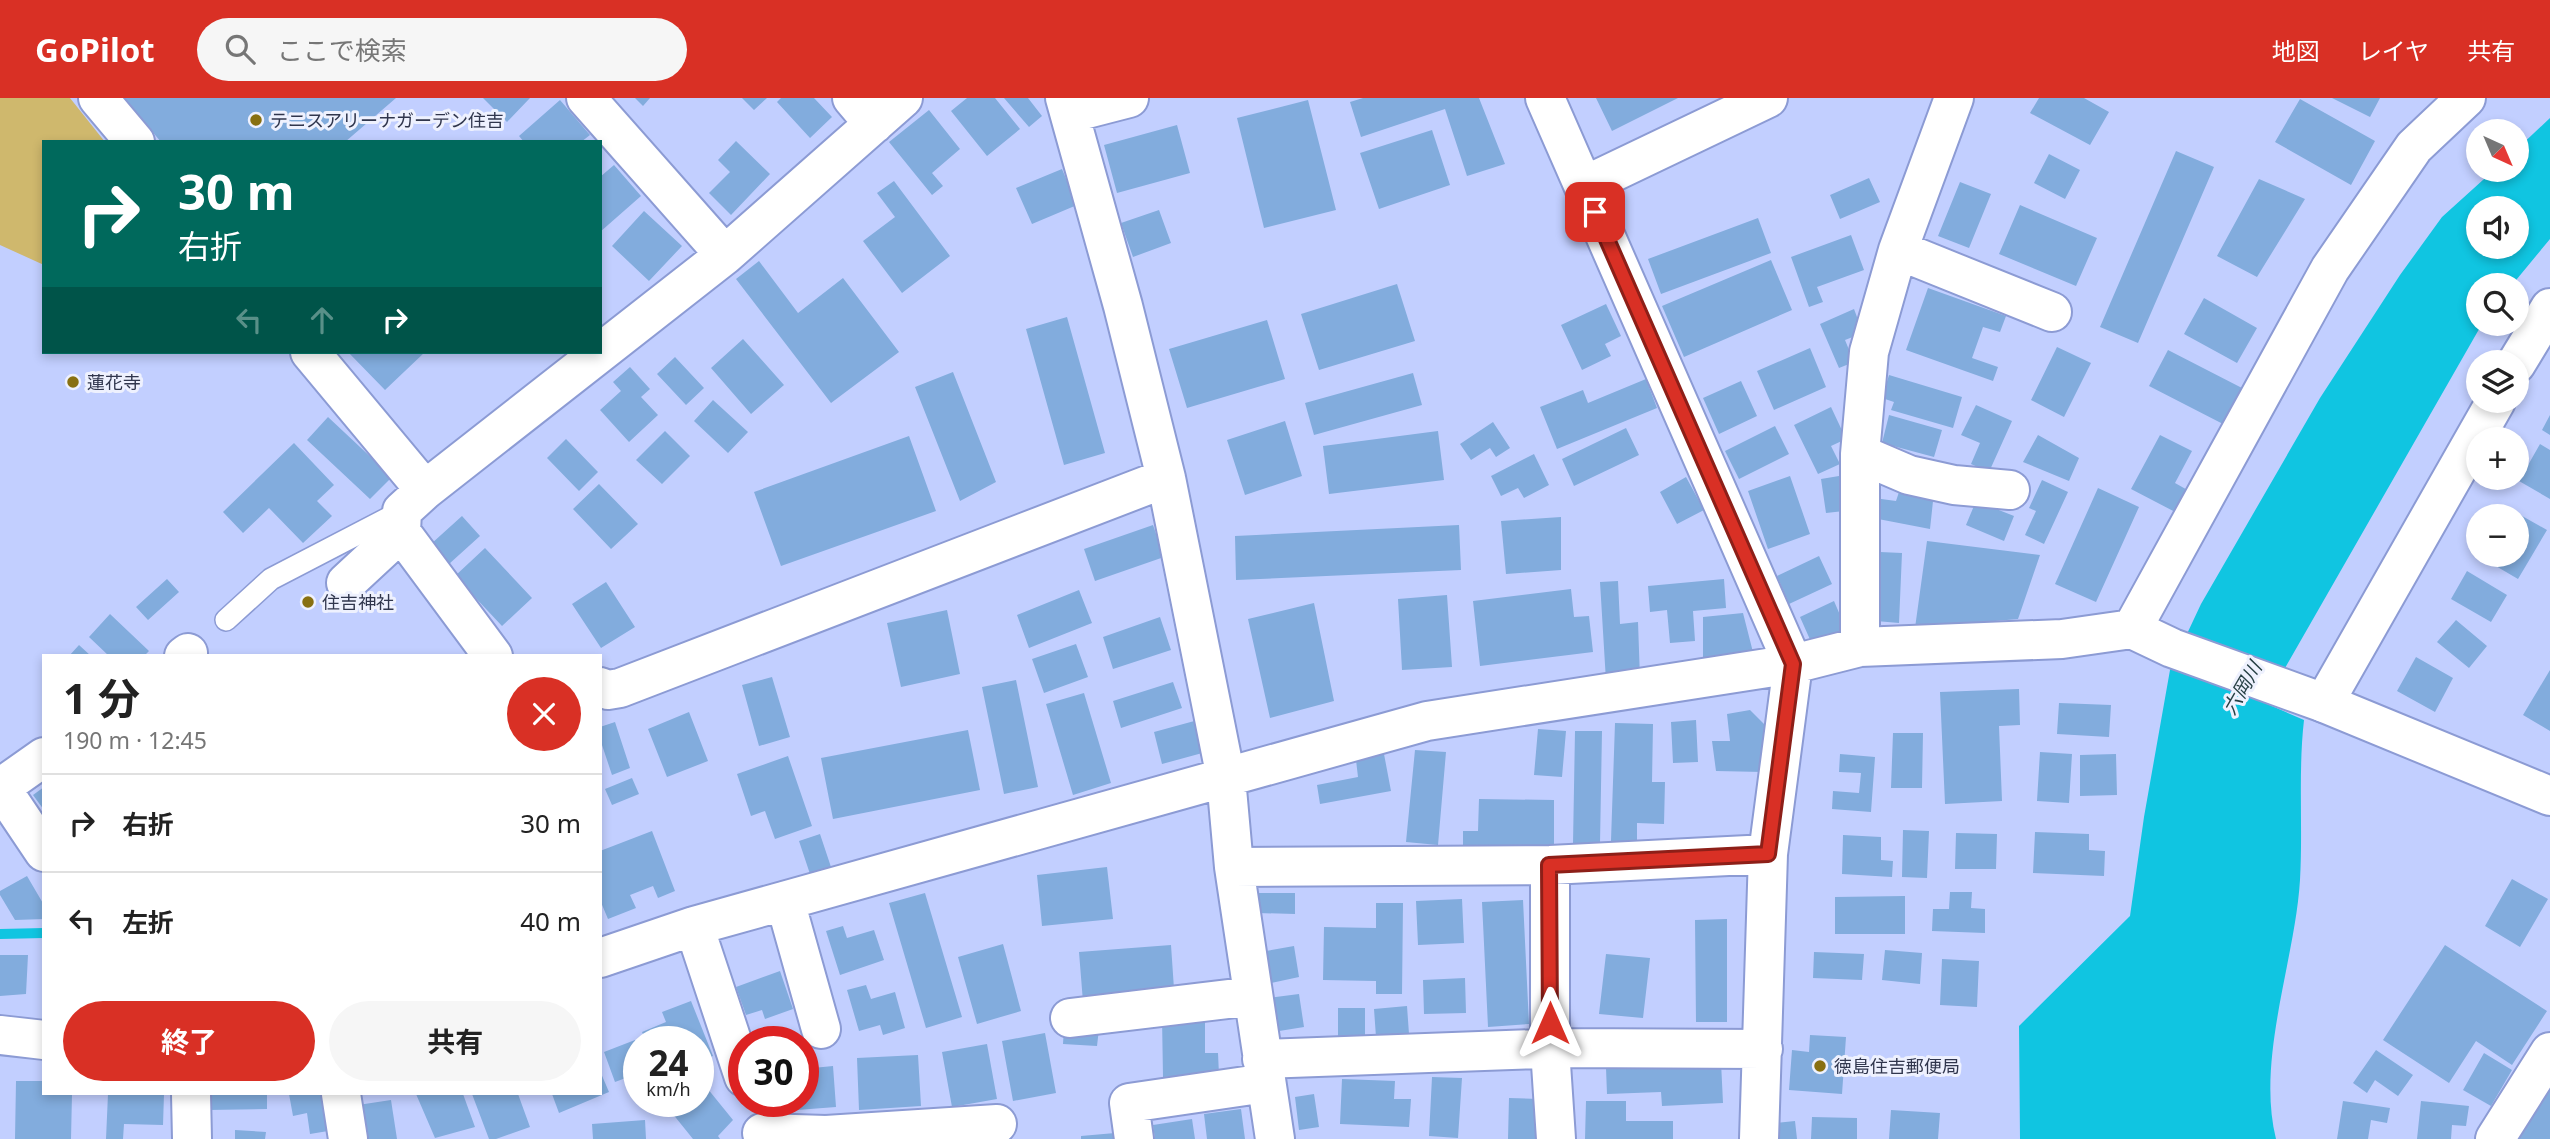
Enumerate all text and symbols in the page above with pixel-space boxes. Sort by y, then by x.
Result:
search box [197,18,687,81]
text: GoPilot [35,27,155,72]
icon: search [221,30,259,68]
text: ここで検索 [277,32,407,68]
text: 地図 [2272,34,2320,67]
text: レイヤ [2358,34,2429,67]
text: 共有 [2467,34,2515,67]
place label: テニスアリーナガーデン住吉 [270,108,504,132]
marker: テニスアリーナガーデン住吉 [248,112,264,128]
north arrow [2466,119,2529,182]
map controls [2466,119,2529,567]
text: 30 m [178,158,295,224]
icon: right [63,168,154,259]
pin [1565,182,1625,242]
icon: arrive [1576,193,1614,231]
button: sound [2466,196,2529,259]
text: 右折 [178,224,242,267]
button: search [2466,273,2529,336]
icon: left [230,301,268,339]
icon: ahead [303,301,341,339]
icon: right [376,301,414,339]
button: layers [2466,350,2529,413]
place label: 蓮花寺 [87,370,141,394]
marker: 蓮花寺 [65,374,81,390]
button: + [2466,427,2529,490]
button: − [2466,504,2529,567]
place label: 住吉神社 [322,590,394,614]
marker: 住吉神社 [300,594,316,610]
water label: 六岡川 [2216,655,2269,719]
text: 1 分 [63,669,140,726]
button: close [507,677,581,751]
text: 190 m · 12:45 [63,724,207,756]
icon: right [63,804,101,842]
text: 30 m [520,805,581,841]
text: 右折 [122,806,174,842]
icon: left [63,902,101,940]
text: 40 m [520,903,581,939]
text: 左折 [122,904,174,940]
position arrow [1513,986,1587,1060]
button: 終了 [63,1001,315,1081]
button: 共有 [329,1001,581,1081]
speed limit sign: 30 [728,1026,819,1117]
text: 24 [648,1039,689,1086]
place label: 徳島住吉郵便局 [1834,1054,1960,1078]
marker: 徳島住吉郵便局 [1812,1058,1828,1074]
text: km/h [646,1077,691,1101]

